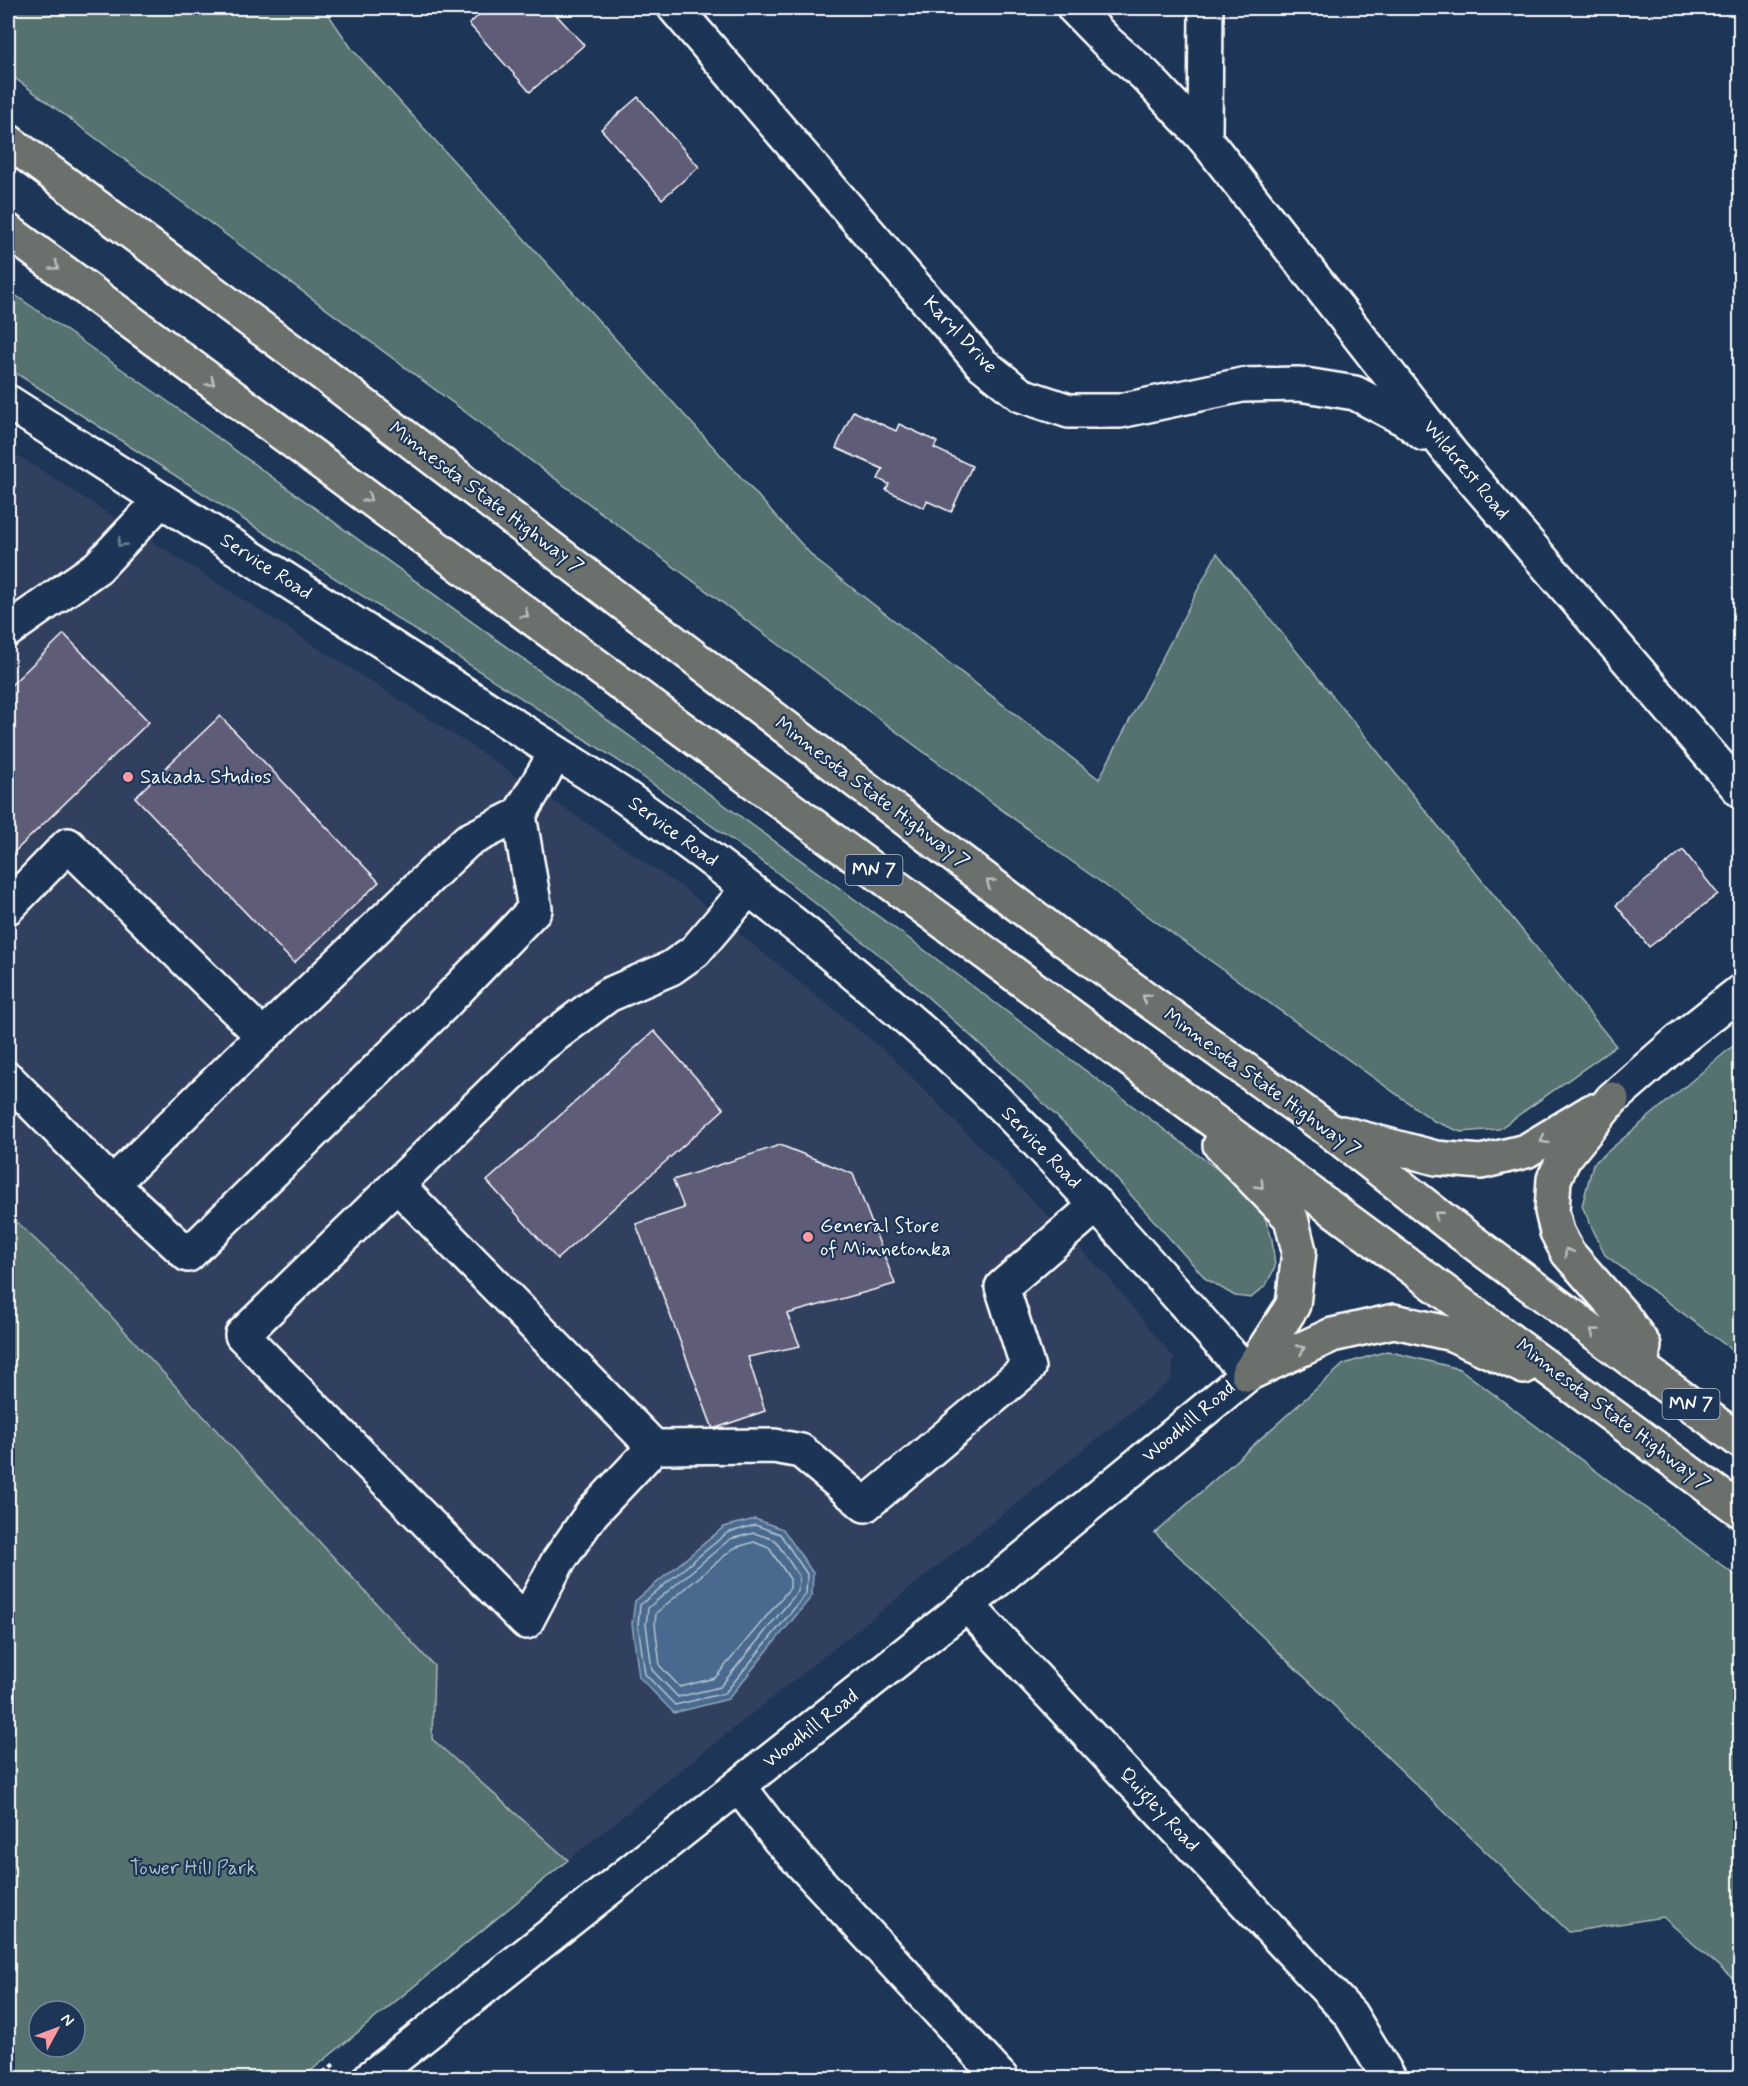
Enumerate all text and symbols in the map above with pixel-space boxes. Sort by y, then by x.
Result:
one-way arrow [48,259,59,270]
street label: Karyl Drive [917,290,1003,380]
one-way arrow [205,375,216,386]
street label: Wildcrest Road [1416,415,1516,525]
street label: Minnesota State Highway 7 [383,416,589,580]
one-way arrow [362,491,373,502]
street label: Service Road [215,527,317,607]
one-way arrow [117,535,128,546]
one-way arrow [519,606,530,617]
street label: Minnesota State Highway 7 [769,711,975,875]
place label: Sakada Studios [140,764,271,791]
marker: Sakada Studios [121,770,135,784]
street label: Service Road [623,790,723,874]
road number: MN 7 [846,855,902,885]
one-way arrow [985,879,996,890]
one-way arrow [1142,995,1153,1006]
street label: Minnesota State Highway 7 [1158,1002,1366,1164]
street label: Service Road [995,1101,1087,1195]
one-way arrow [1540,1133,1550,1145]
one-way arrow [1252,1178,1263,1189]
one-way arrow [1433,1211,1444,1222]
place label: General Store of Minnetonka [820,1213,951,1263]
marker: General Store of Minnetonka [801,1230,815,1244]
one-way arrow [1565,1247,1576,1258]
one-way arrow [1589,1328,1600,1339]
street label: Minnesota State Highway 7 [1510,1333,1716,1497]
one-way arrow [1294,1344,1305,1356]
street label: Woodhill Road [1136,1375,1242,1469]
road number: MN 7 [1662,1389,1720,1419]
street label: Woodhill Road [758,1683,864,1775]
street label: Quigley Road [1111,1762,1205,1860]
park label: Tower Hill Park [130,1855,256,1882]
north arrow [27,1999,87,2059]
text: N [56,2009,79,2031]

